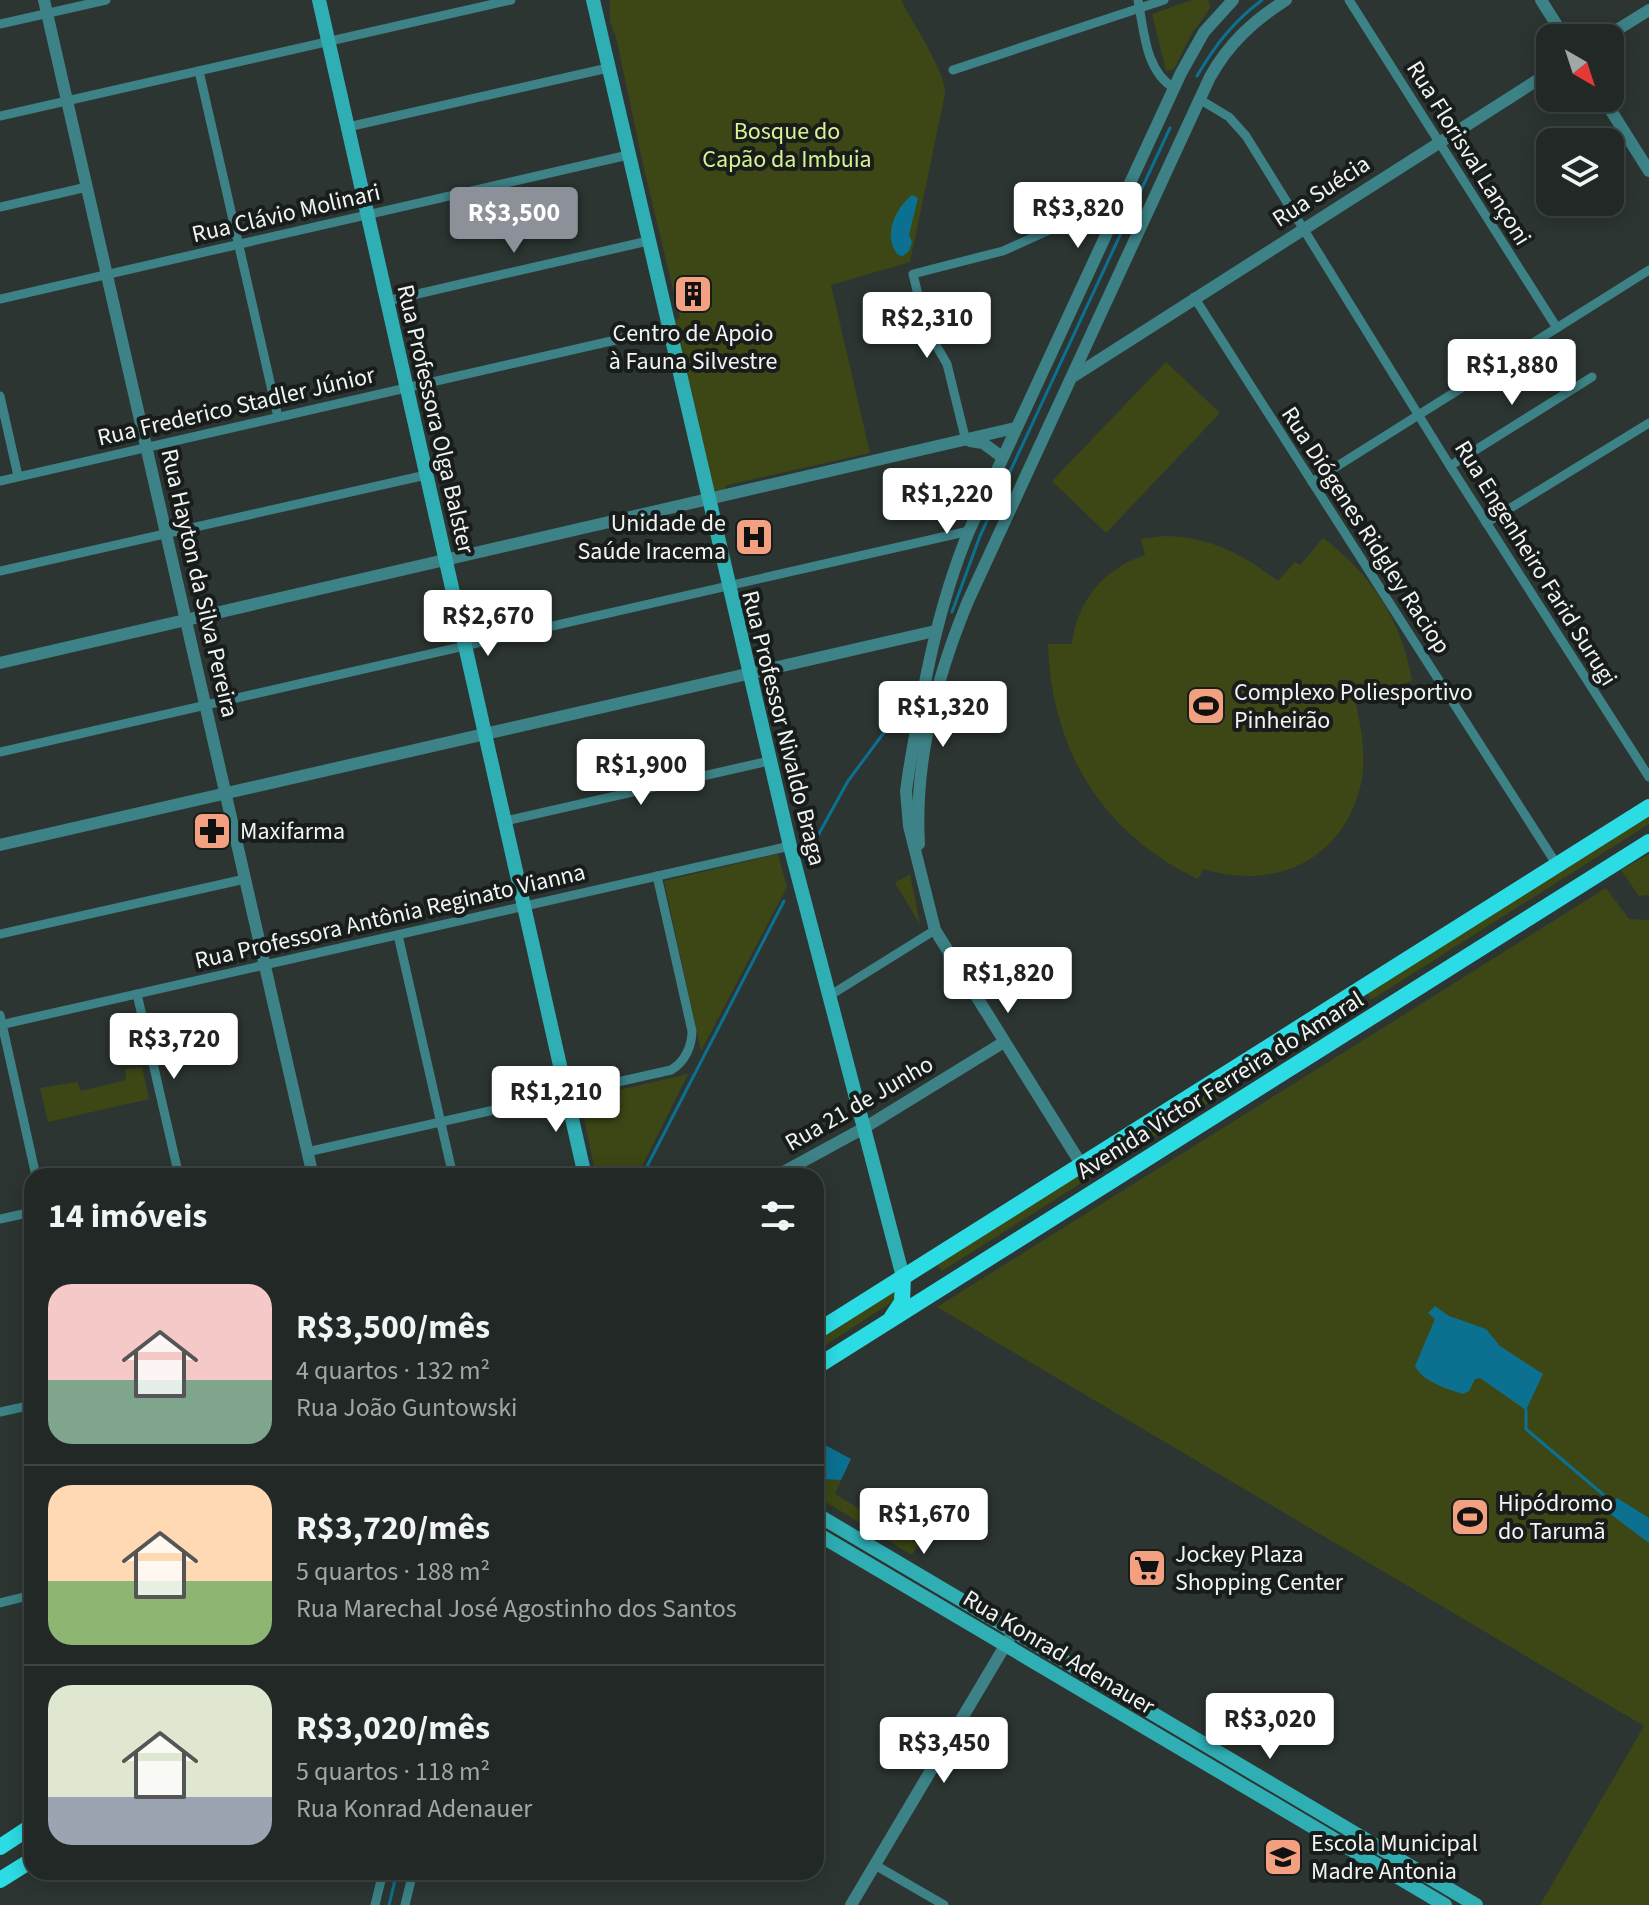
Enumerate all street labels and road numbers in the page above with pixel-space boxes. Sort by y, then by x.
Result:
street label: Rua Florisval Lançoni [1398,54,1540,252]
street label: Rua Suécia [1265,147,1377,236]
street label: Rua Clávio Molinari [188,175,384,252]
street label: Rua Professora Olga Balster [388,281,484,558]
street label: Rua Frederico Stadler Júnior [94,357,379,455]
street label: Rua Diógenes Ridgley Raciop [1272,400,1459,661]
street label: Rua Engenheiro Farid Surugi [1446,434,1626,693]
street label: Rua Hayton da Silva Pereira [152,445,247,721]
street label: Rua Professor Nivaldo Braga [732,587,835,869]
street label: Rua Professora Antônia Reginato Vianna [191,854,589,979]
street label: Avenida Victor Ferreira do Amaral [1070,982,1371,1188]
street label: Rua 21 de Junho [779,1047,940,1160]
street label: Rua Konrad Adenauer [956,1581,1162,1724]

